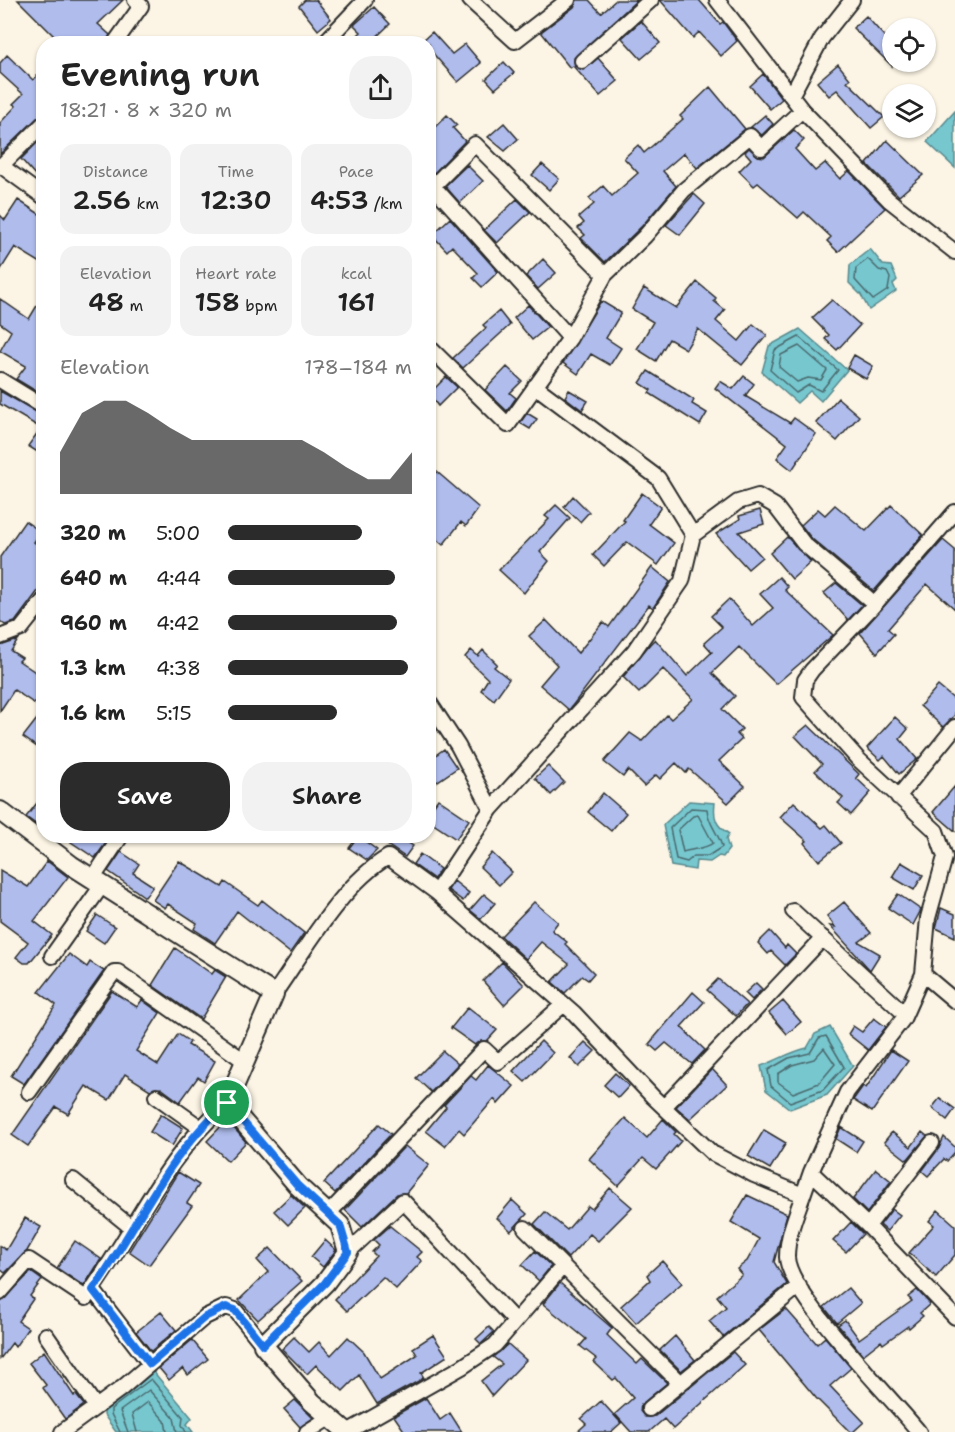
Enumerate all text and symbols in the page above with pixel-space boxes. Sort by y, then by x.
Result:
map controls [882,18,936,138]
button: locate [882,18,936,72]
text: Evening run [60,52,260,97]
button: share [349,56,412,119]
button: layers [882,84,936,138]
text: 18:21 · 8 × 320 m [60,97,232,123]
text: Distance [83,161,148,182]
text: Time [218,161,254,182]
text: Pace [339,161,374,182]
text: 2.56 [72,182,131,217]
text: 12:30 [200,182,272,217]
text: 4:53 [310,182,369,217]
text: km [131,193,159,214]
text: /km [369,193,403,214]
text: Elevation [80,263,151,284]
text: Heart rate [195,263,277,284]
text: kcal [341,263,372,284]
text: 48 [88,284,124,319]
text: 158 [194,284,240,319]
text: 161 [337,284,376,319]
text: m [124,295,143,316]
text: bpm [240,295,278,316]
text: Elevation [60,354,150,380]
text: 178–184 m [304,354,412,380]
text: 320 m [60,520,126,546]
text: 5:00 [156,520,200,546]
text: 640 m [60,565,127,591]
text: 4:44 [156,565,201,591]
text: 960 m [60,610,127,636]
text: 4:42 [156,610,200,636]
text: 1.3 km [60,655,126,681]
text: 4:38 [156,655,201,681]
text: 1.6 km [60,700,126,726]
text: 5:15 [156,700,192,726]
button: Save [60,762,230,831]
button: Share [242,762,412,831]
pin [201,1077,252,1128]
icon: arrive [210,1086,243,1119]

